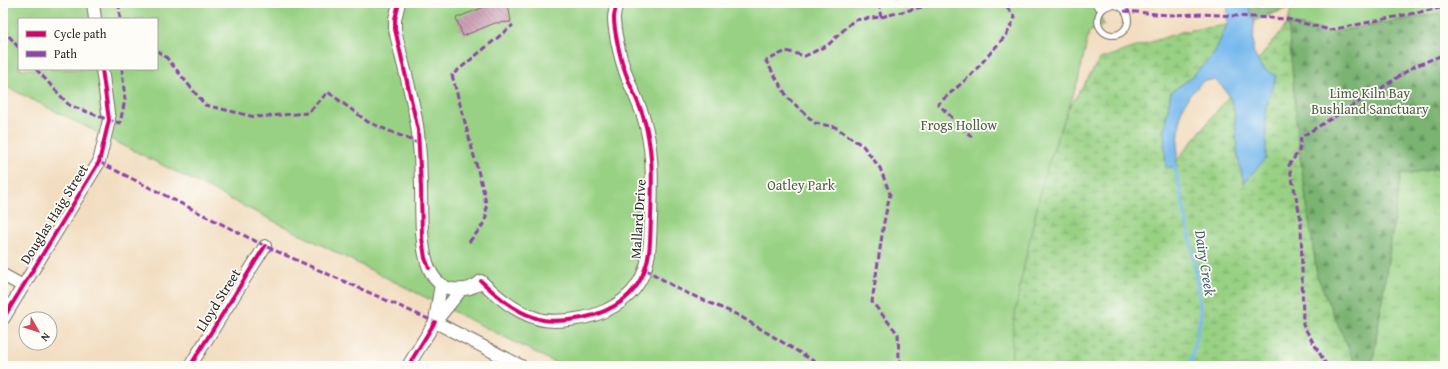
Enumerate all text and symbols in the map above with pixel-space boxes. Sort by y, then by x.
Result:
legend [18,18,158,70]
text: Cycle path [54,25,107,42]
text: Path [54,45,77,62]
park label: Lime Kiln Bay Bushland Sanctuary [1311,83,1429,119]
park label: Frogs Hollow [921,115,997,135]
street label: Douglas Haig Street [15,160,93,268]
park label: Oatley Park [767,175,836,195]
street label: Mallard Drive [625,178,651,260]
water label: Dairy Creek [1190,228,1221,297]
street label: Lloyd Street [191,265,245,335]
north arrow [18,311,58,351]
text: N [37,329,54,346]

